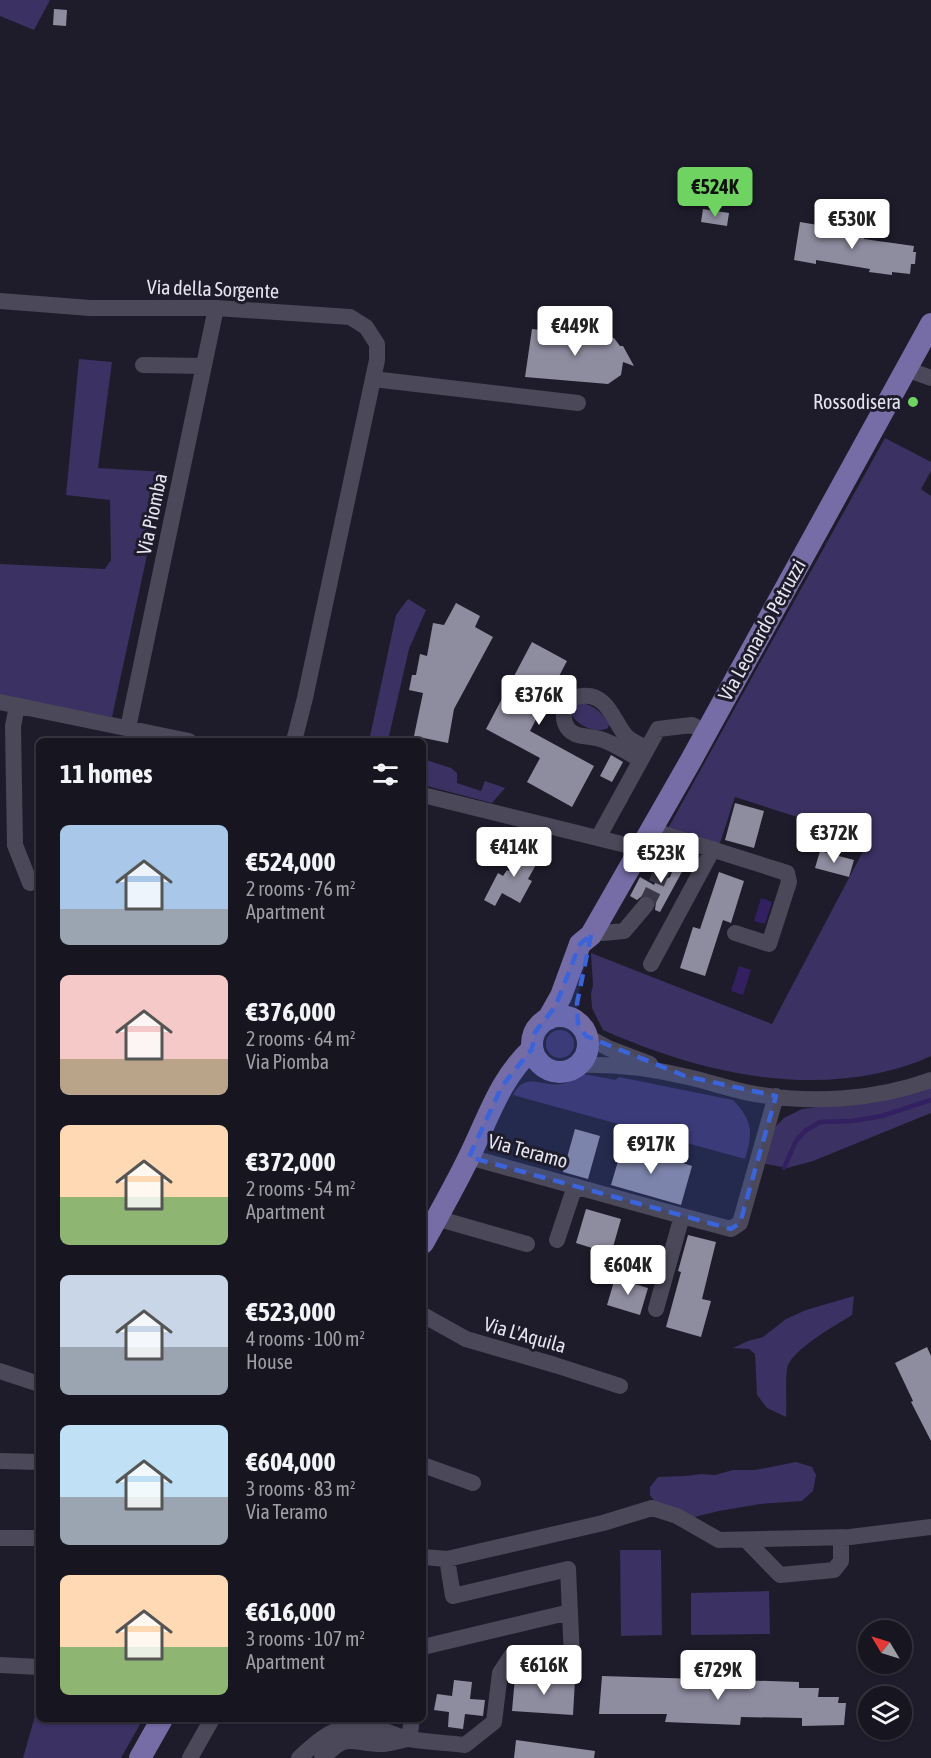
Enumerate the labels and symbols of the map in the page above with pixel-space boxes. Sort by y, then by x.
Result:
pin: €524K [673,167,757,218]
pin: €530K [810,199,894,250]
street label: Via della Sorgente [146,275,280,302]
pin: €449K [533,306,617,357]
place label: Rossodisera [813,390,901,413]
marker: Rossodisera [906,395,920,409]
street label: Via Piomba [132,471,171,557]
street label: Via Leonardo Petruzzi [713,555,810,704]
pin: €376K [497,675,581,726]
pin: €372K [792,813,876,864]
pin: €414K [472,827,556,878]
pin: €523K [619,833,703,884]
pin: €917K [609,1124,693,1175]
street label: Via Teramo [486,1129,571,1172]
pin: €604K [586,1245,670,1296]
street label: Via L'Aquila [481,1312,569,1357]
north arrow [858,1620,912,1674]
pin: €616K [502,1645,586,1696]
pin: €729K [676,1650,760,1701]

